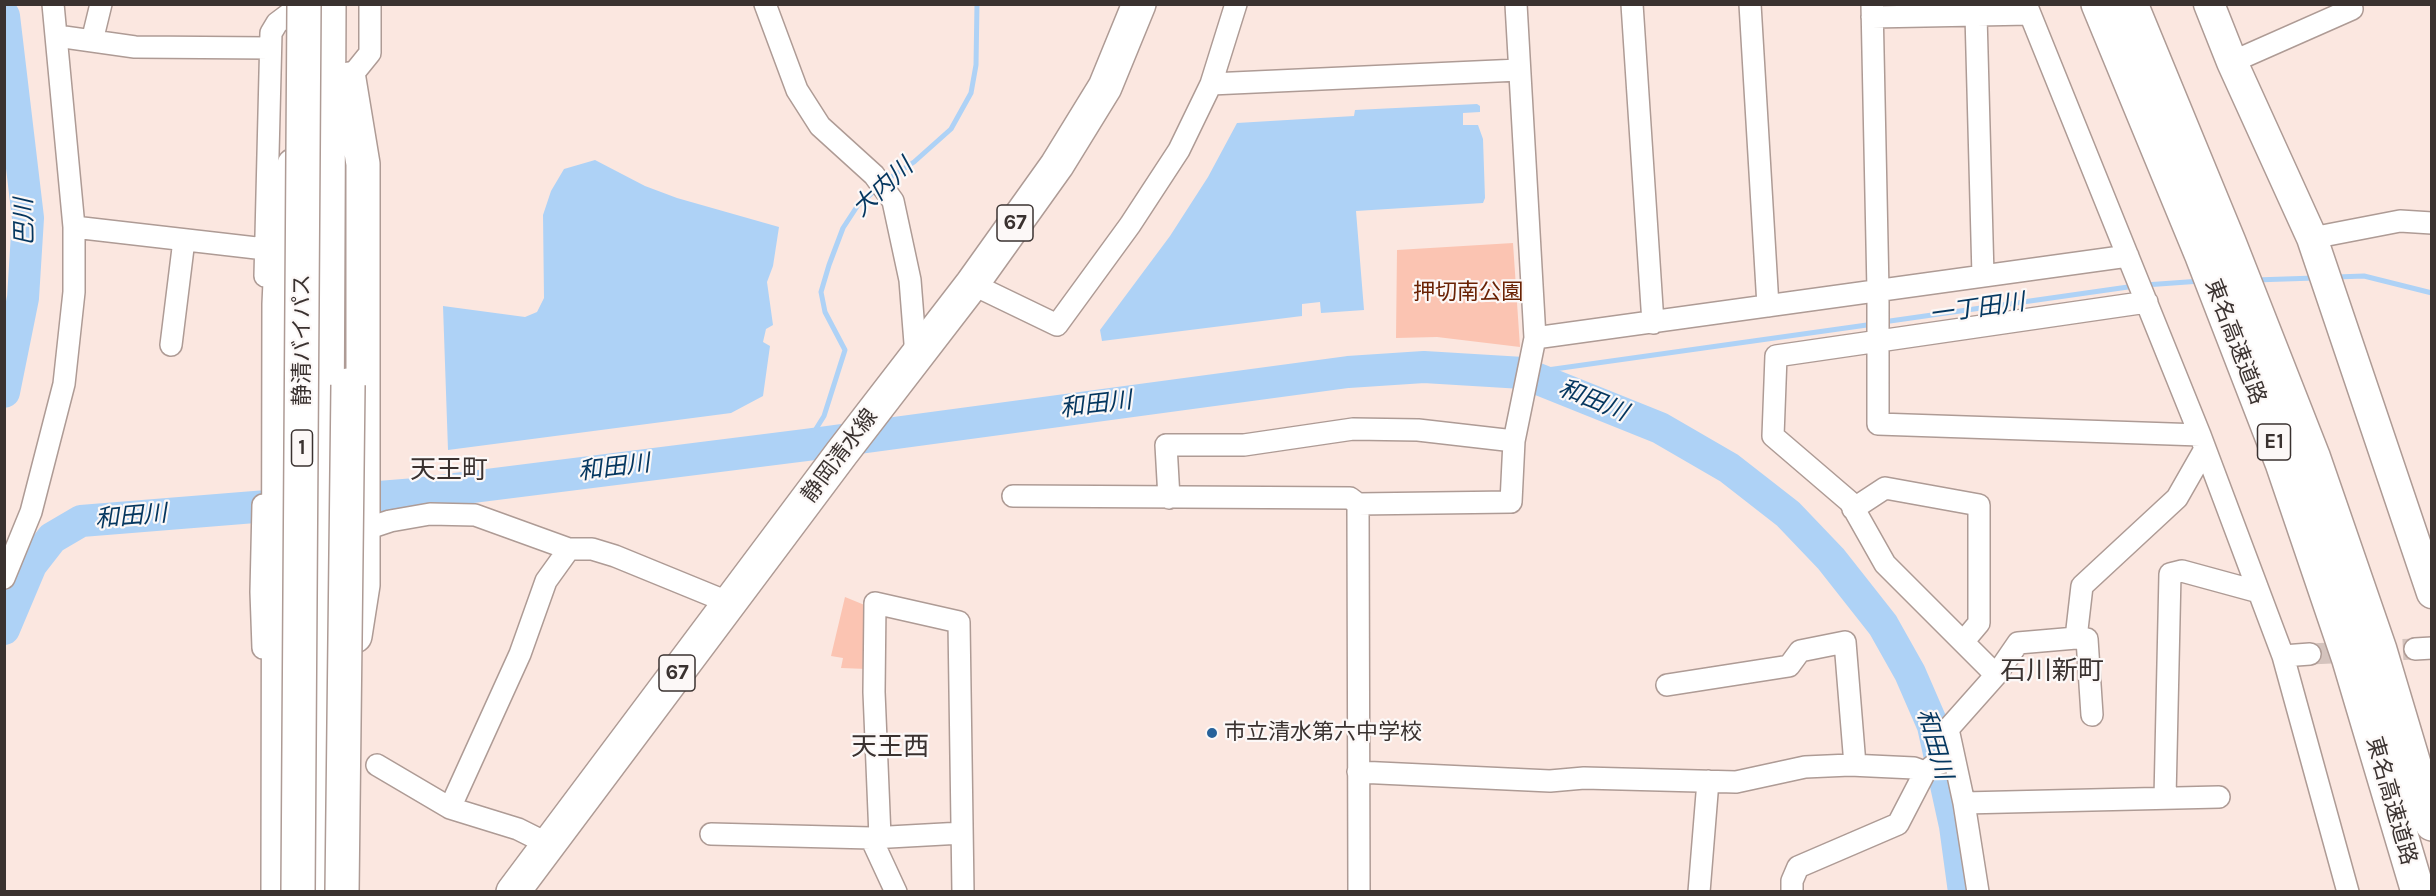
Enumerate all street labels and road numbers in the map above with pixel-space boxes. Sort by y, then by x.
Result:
road number: 67 [997,205,1033,241]
street label: 静清バイパス [290,274,316,406]
street label: 東名高速道路 [2199,276,2271,408]
street label: 静岡清水線 [796,404,884,508]
road number: E1 [2258,424,2290,460]
road number: 1 [292,430,312,466]
road number: 67 [659,655,695,691]
street label: 東名高速道路 [2360,734,2422,868]

